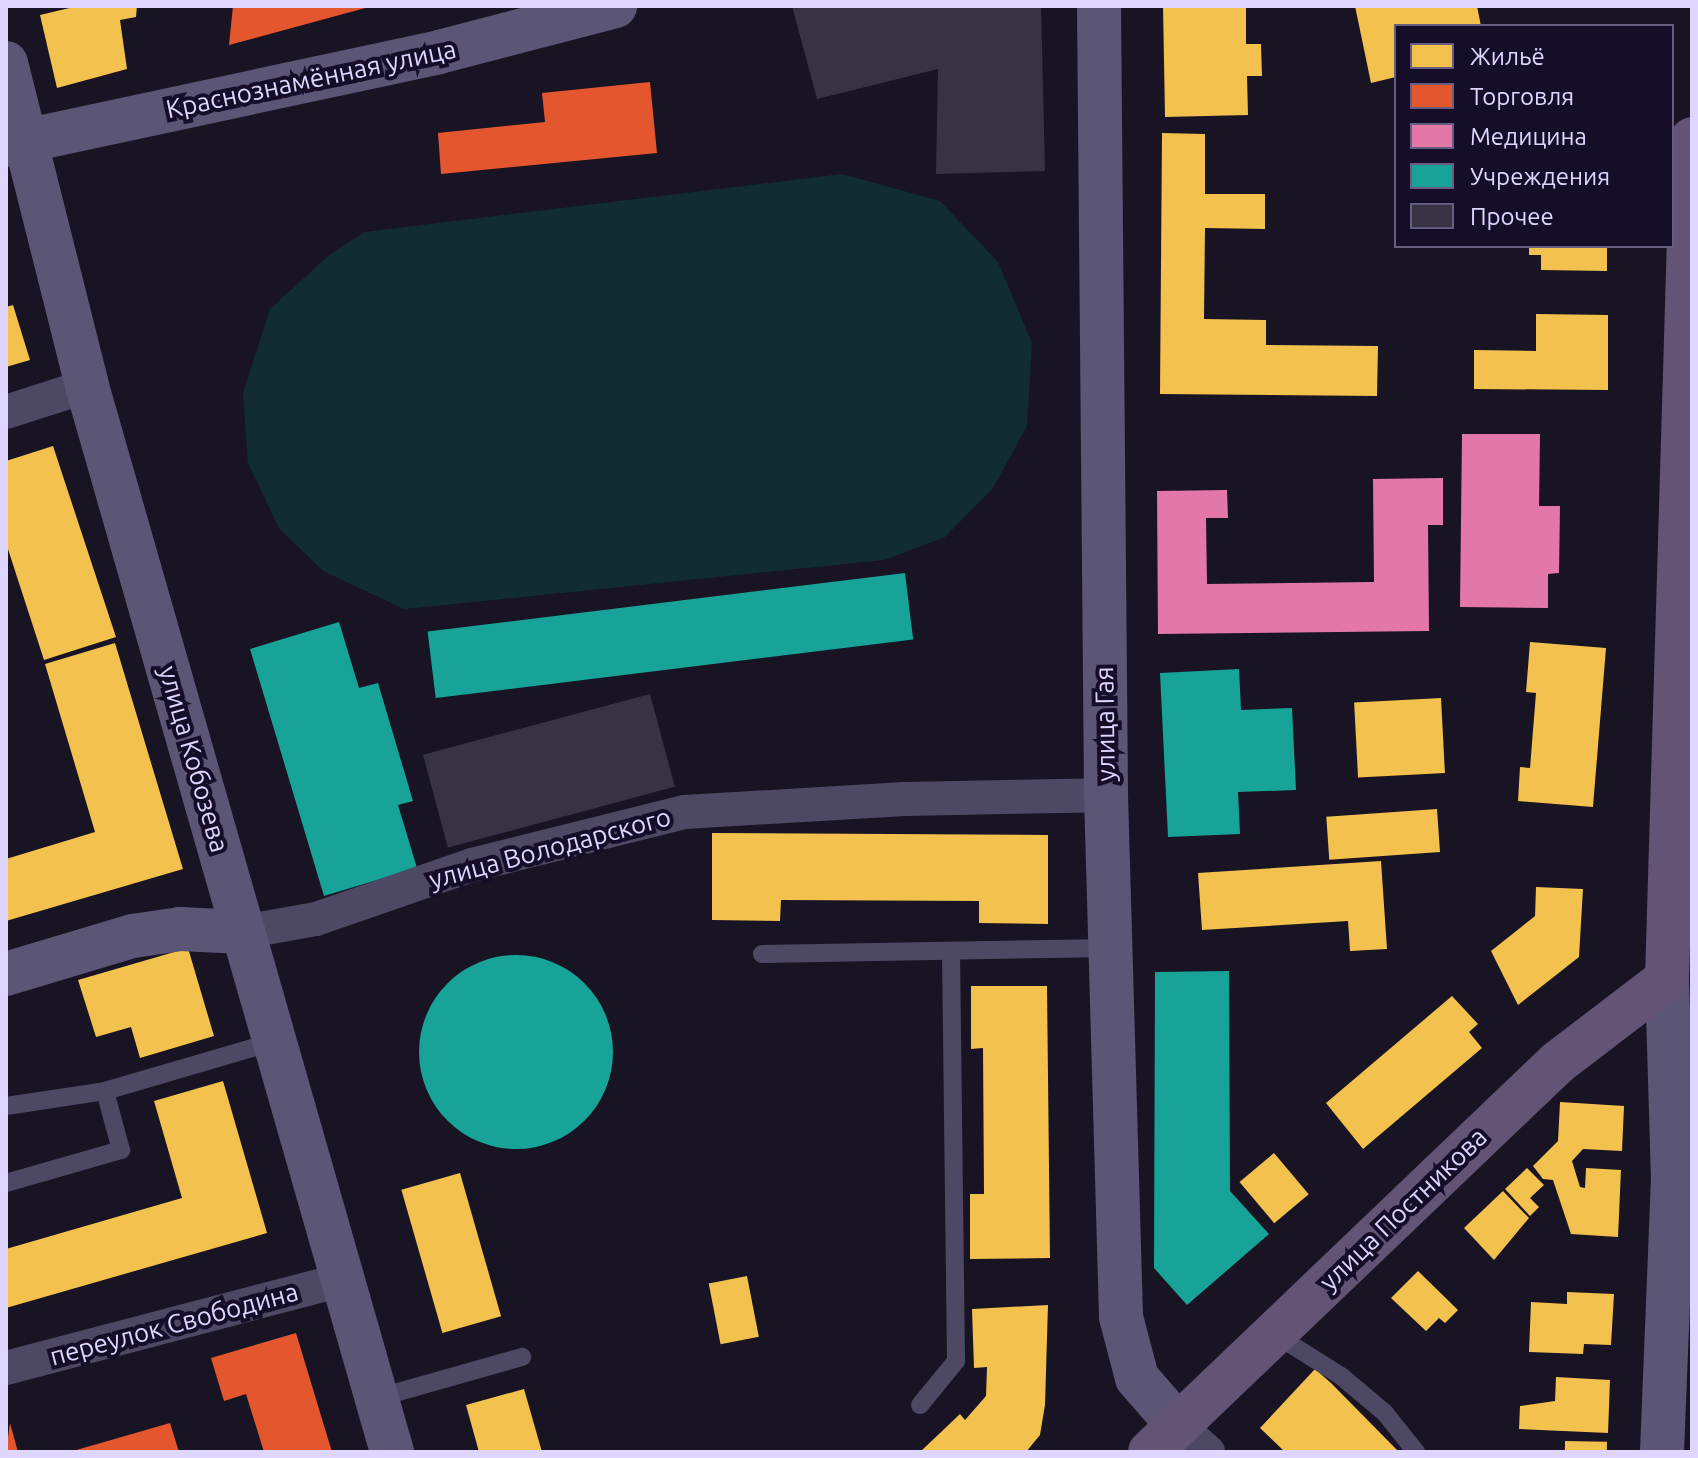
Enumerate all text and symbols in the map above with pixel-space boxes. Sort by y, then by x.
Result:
legend [1394,24,1674,248]
street label: Краснознамённая улица [163,33,459,125]
text: Жильё [1470,43,1545,70]
text: Торговля [1470,83,1574,110]
text: Медицина [1470,123,1587,150]
text: Учреждения [1470,163,1610,190]
text: Прочее [1470,203,1554,230]
street label: улица Кобозева [152,662,236,856]
street label: улица Гая [1088,666,1122,782]
street label: улица Володарского [426,801,674,895]
street label: улица Постникова [1313,1121,1493,1297]
street label: переулок Свободина [46,1276,302,1372]

